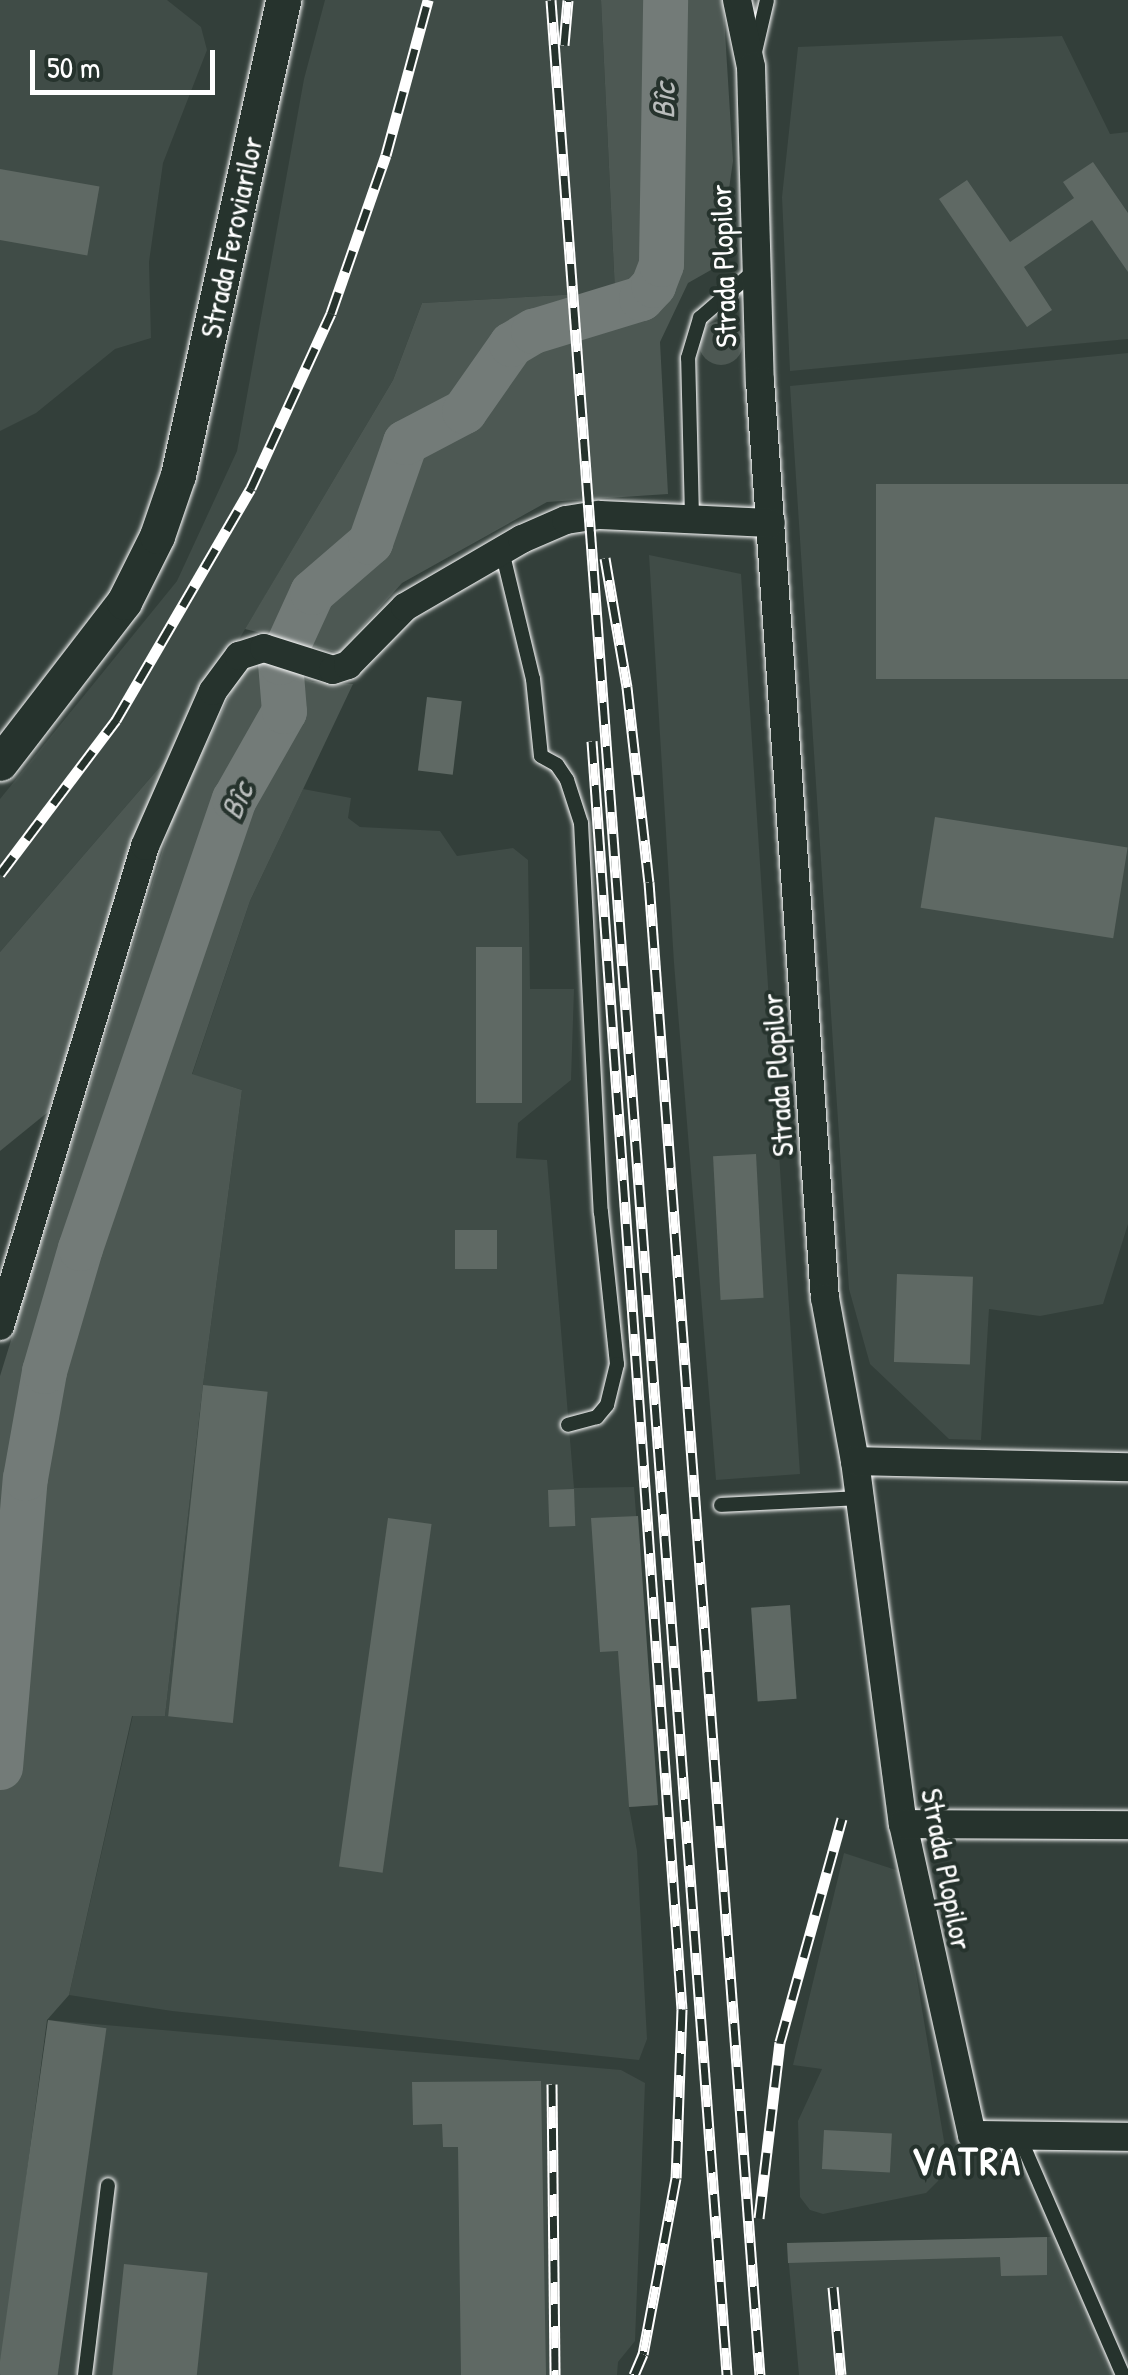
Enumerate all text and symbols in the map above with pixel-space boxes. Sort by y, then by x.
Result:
scale bar [35,30,220,92]
text: 50 m [47,47,100,87]
water label: Bîc [644,83,684,119]
street label: Strada Feroviarilor [192,133,270,341]
street label: Strada Plopilor [702,184,744,348]
water label: Bîc [212,777,262,825]
street label: Strada Plopilor [753,992,801,1158]
street label: Strada Plopilor [914,1785,980,1953]
district label: VATRA [912,2136,1022,2184]

